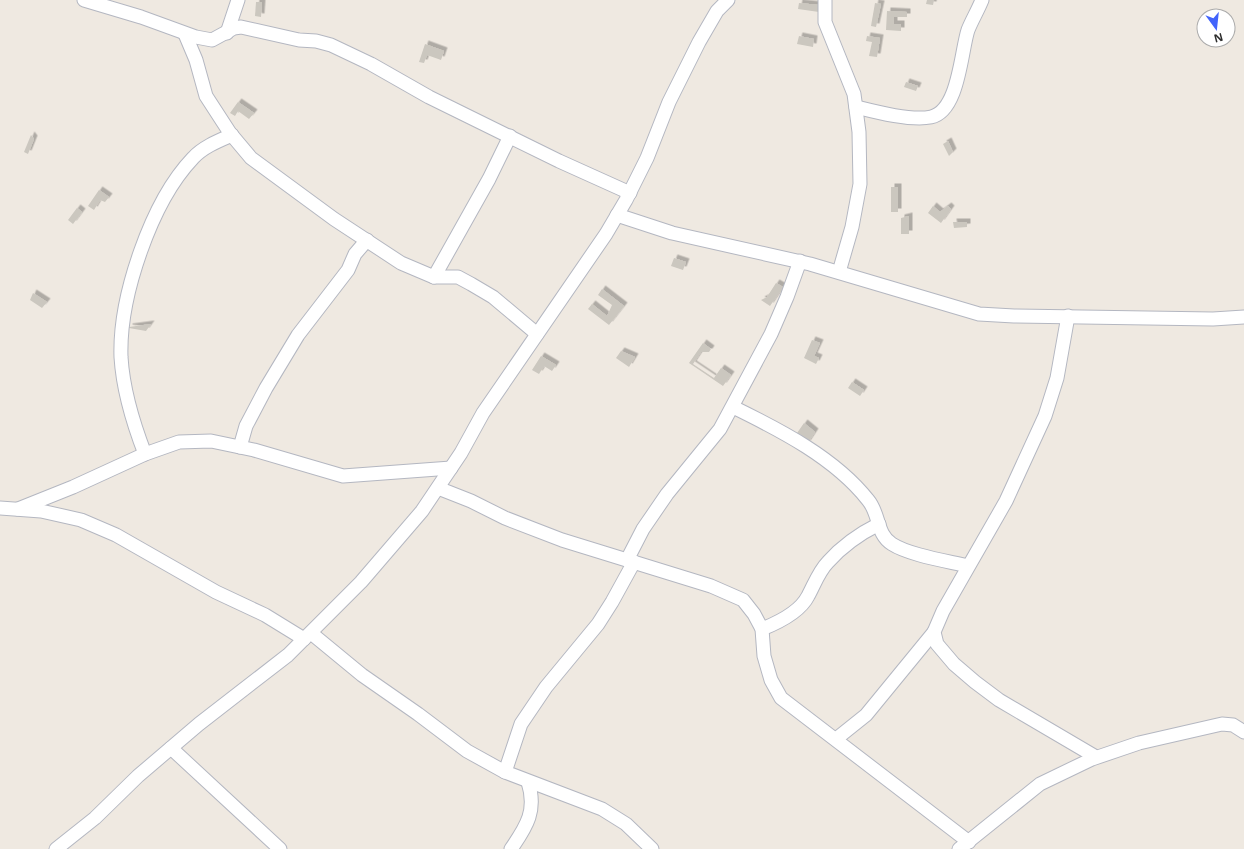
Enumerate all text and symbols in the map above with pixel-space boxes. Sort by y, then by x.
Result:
north arrow [1196,8,1236,48]
text: N [1212,30,1225,47]

